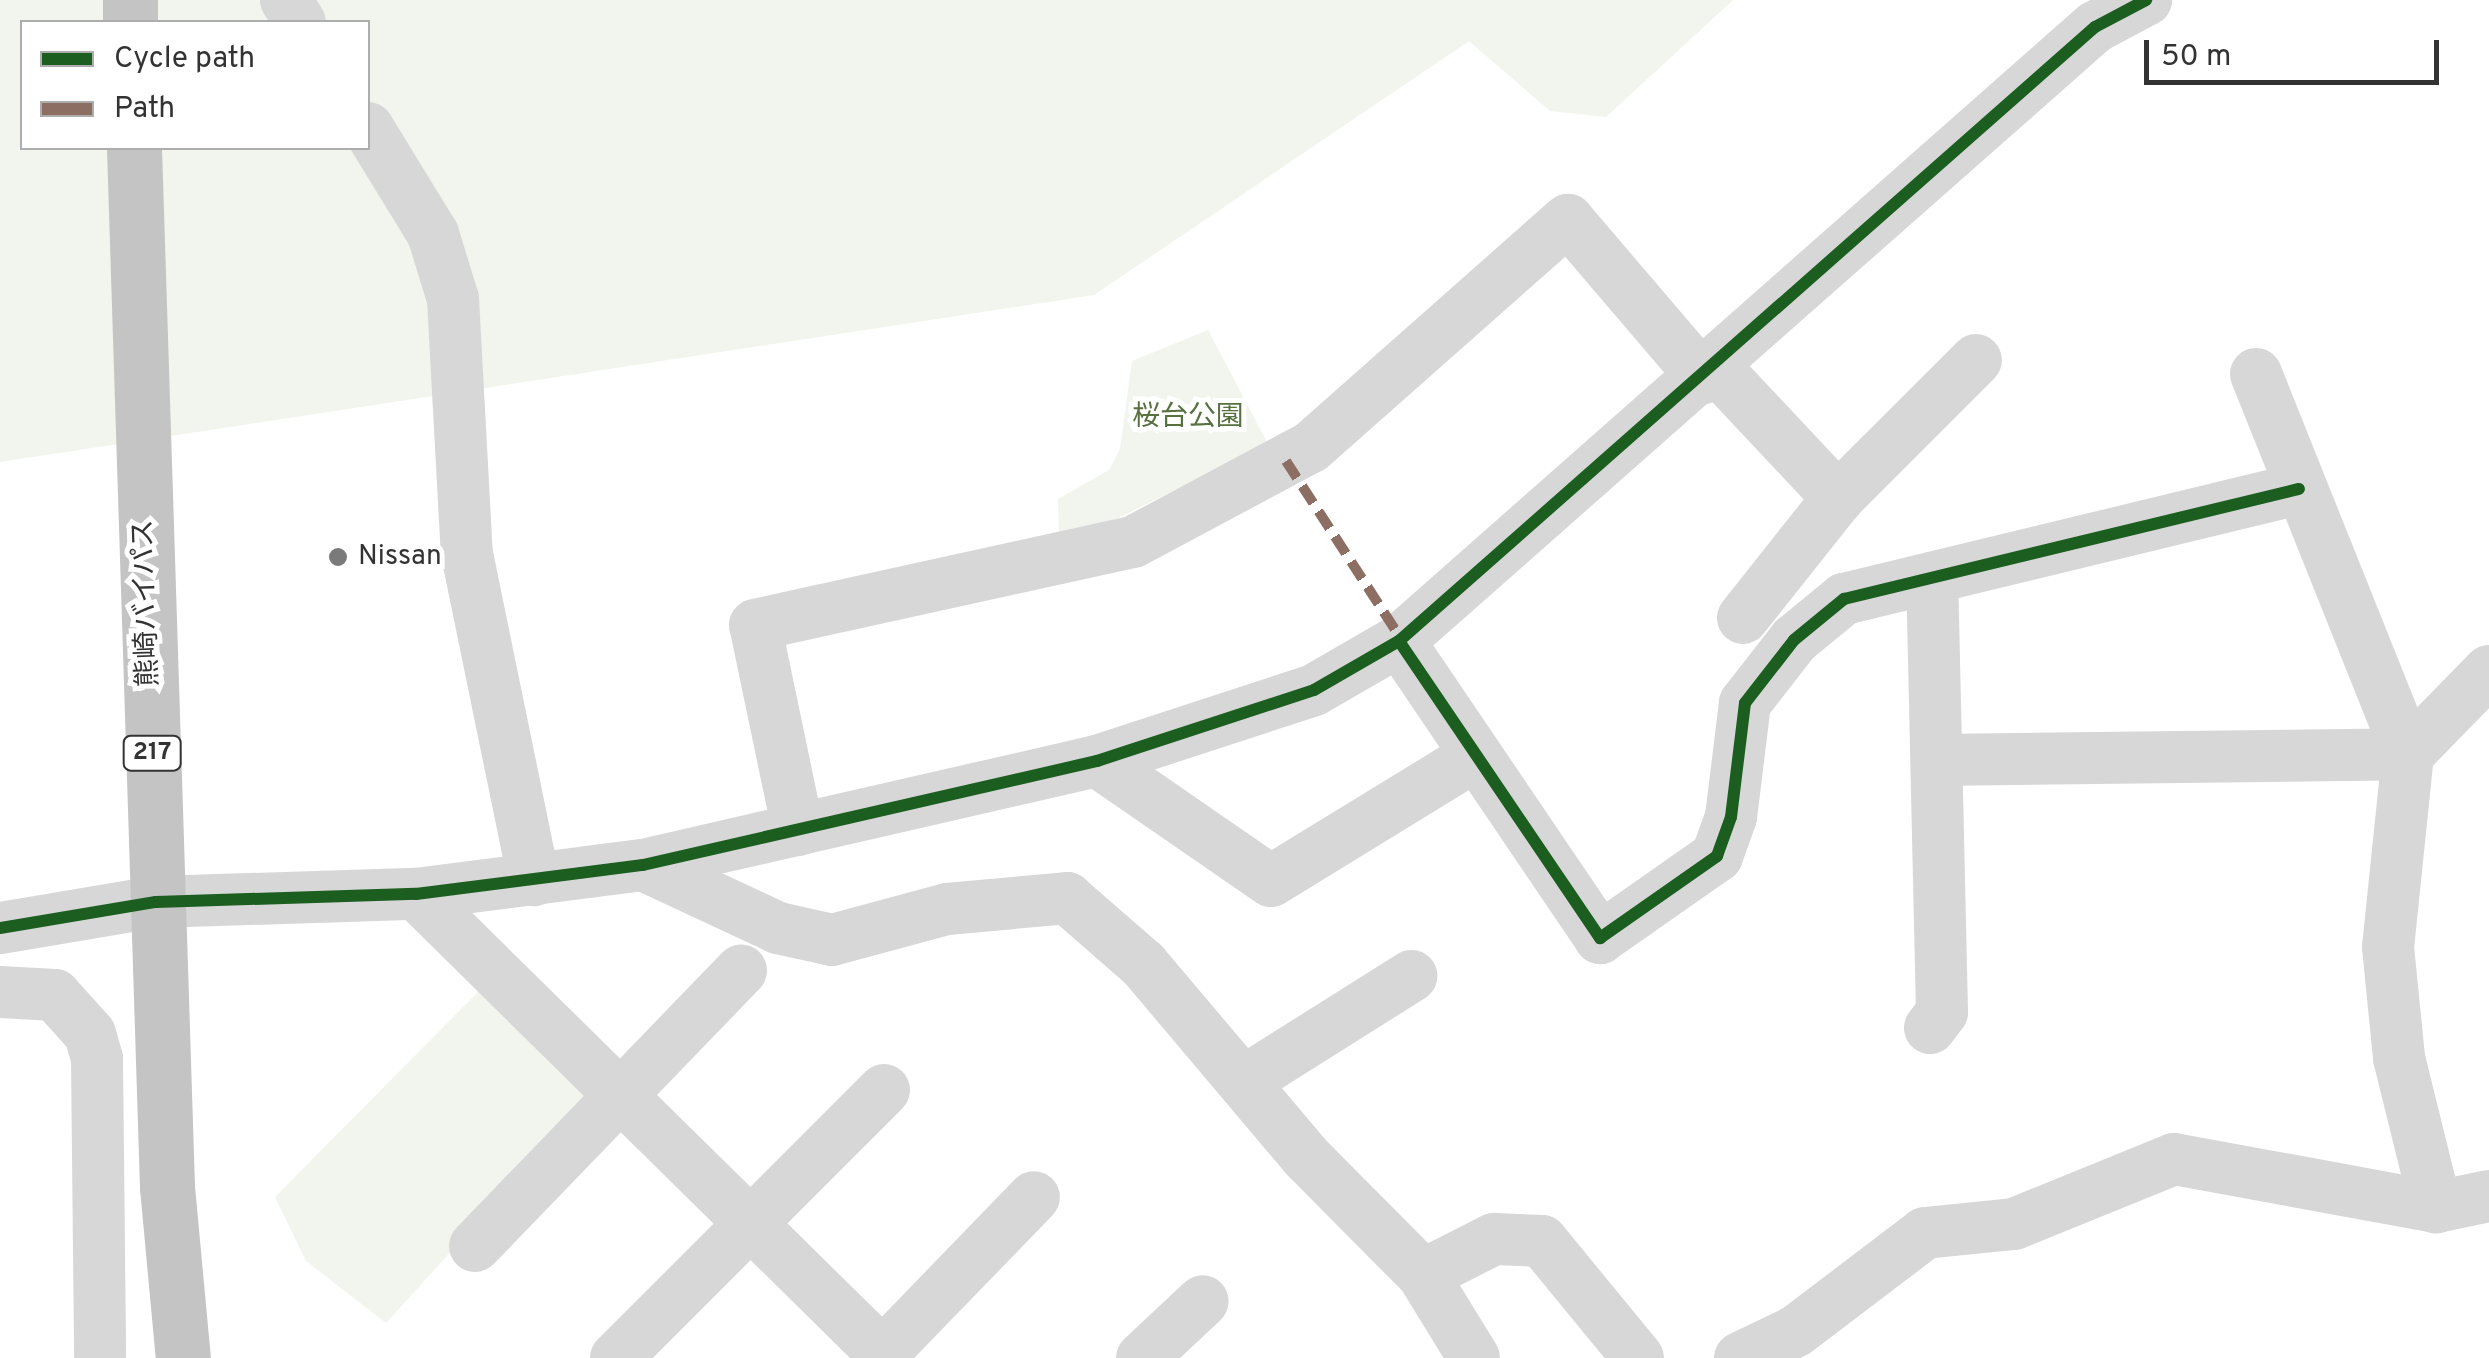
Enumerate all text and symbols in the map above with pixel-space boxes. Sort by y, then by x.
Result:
legend [20,20,370,150]
scale bar [2149,20,2444,82]
text: 50 m [2161,39,2231,76]
text: Cycle path [114,41,255,78]
text: Path [114,91,175,128]
park label: 桜台公園 [1132,401,1244,435]
street label: 熊崎バイパス [127,518,167,688]
place label: Nissan [358,540,442,574]
marker: Nissan [327,546,349,568]
road number: 217 [122,733,182,773]

